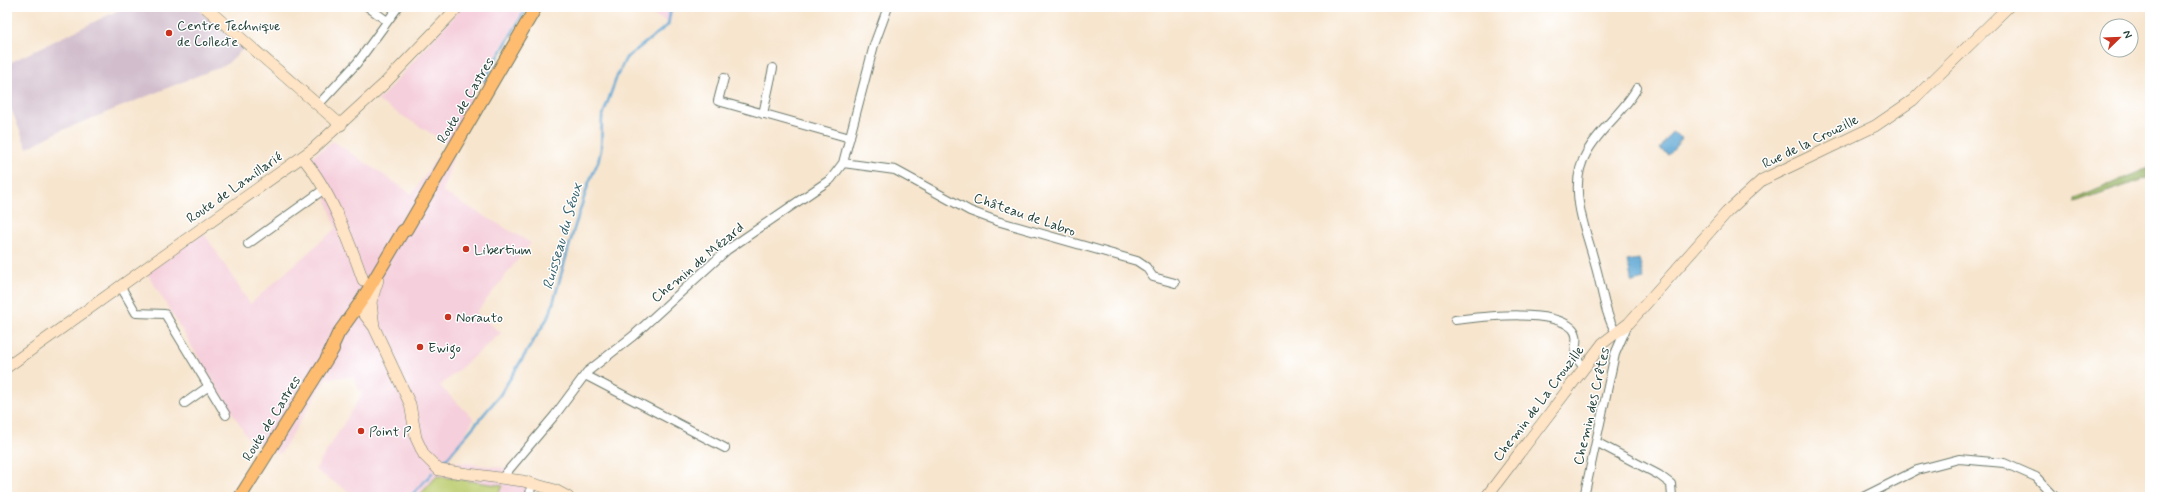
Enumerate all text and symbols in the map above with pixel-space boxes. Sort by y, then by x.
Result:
place label: Centre Technique de Collecte [177,17,281,51]
north arrow [2099,18,2139,58]
marker: Centre Technique de Collecte [164,28,174,38]
text: N [2119,28,2135,41]
street label: Route de Castres [433,54,499,147]
street label: Rue de la Crouzille [1759,111,1862,173]
street label: Route de Lamillarié [183,148,286,228]
water label: Ruisseau du Séoux [538,180,588,292]
street label: Château de Labro [971,189,1078,241]
street label: Chemin de Mézard [648,219,748,307]
place label: Libertium [474,241,532,259]
marker: Libertium [461,244,471,254]
place label: Norauto [456,309,503,327]
marker: Norauto [443,312,453,322]
place label: Ewigo [428,339,461,359]
marker: Ewigo [415,342,425,352]
street label: Chemin de La Crouzille [1489,342,1589,465]
street label: Chemin des Crêtes [1570,345,1614,467]
street label: Route de Castres [238,372,305,465]
place label: Point P [369,423,412,441]
marker: Point P [356,426,366,436]

